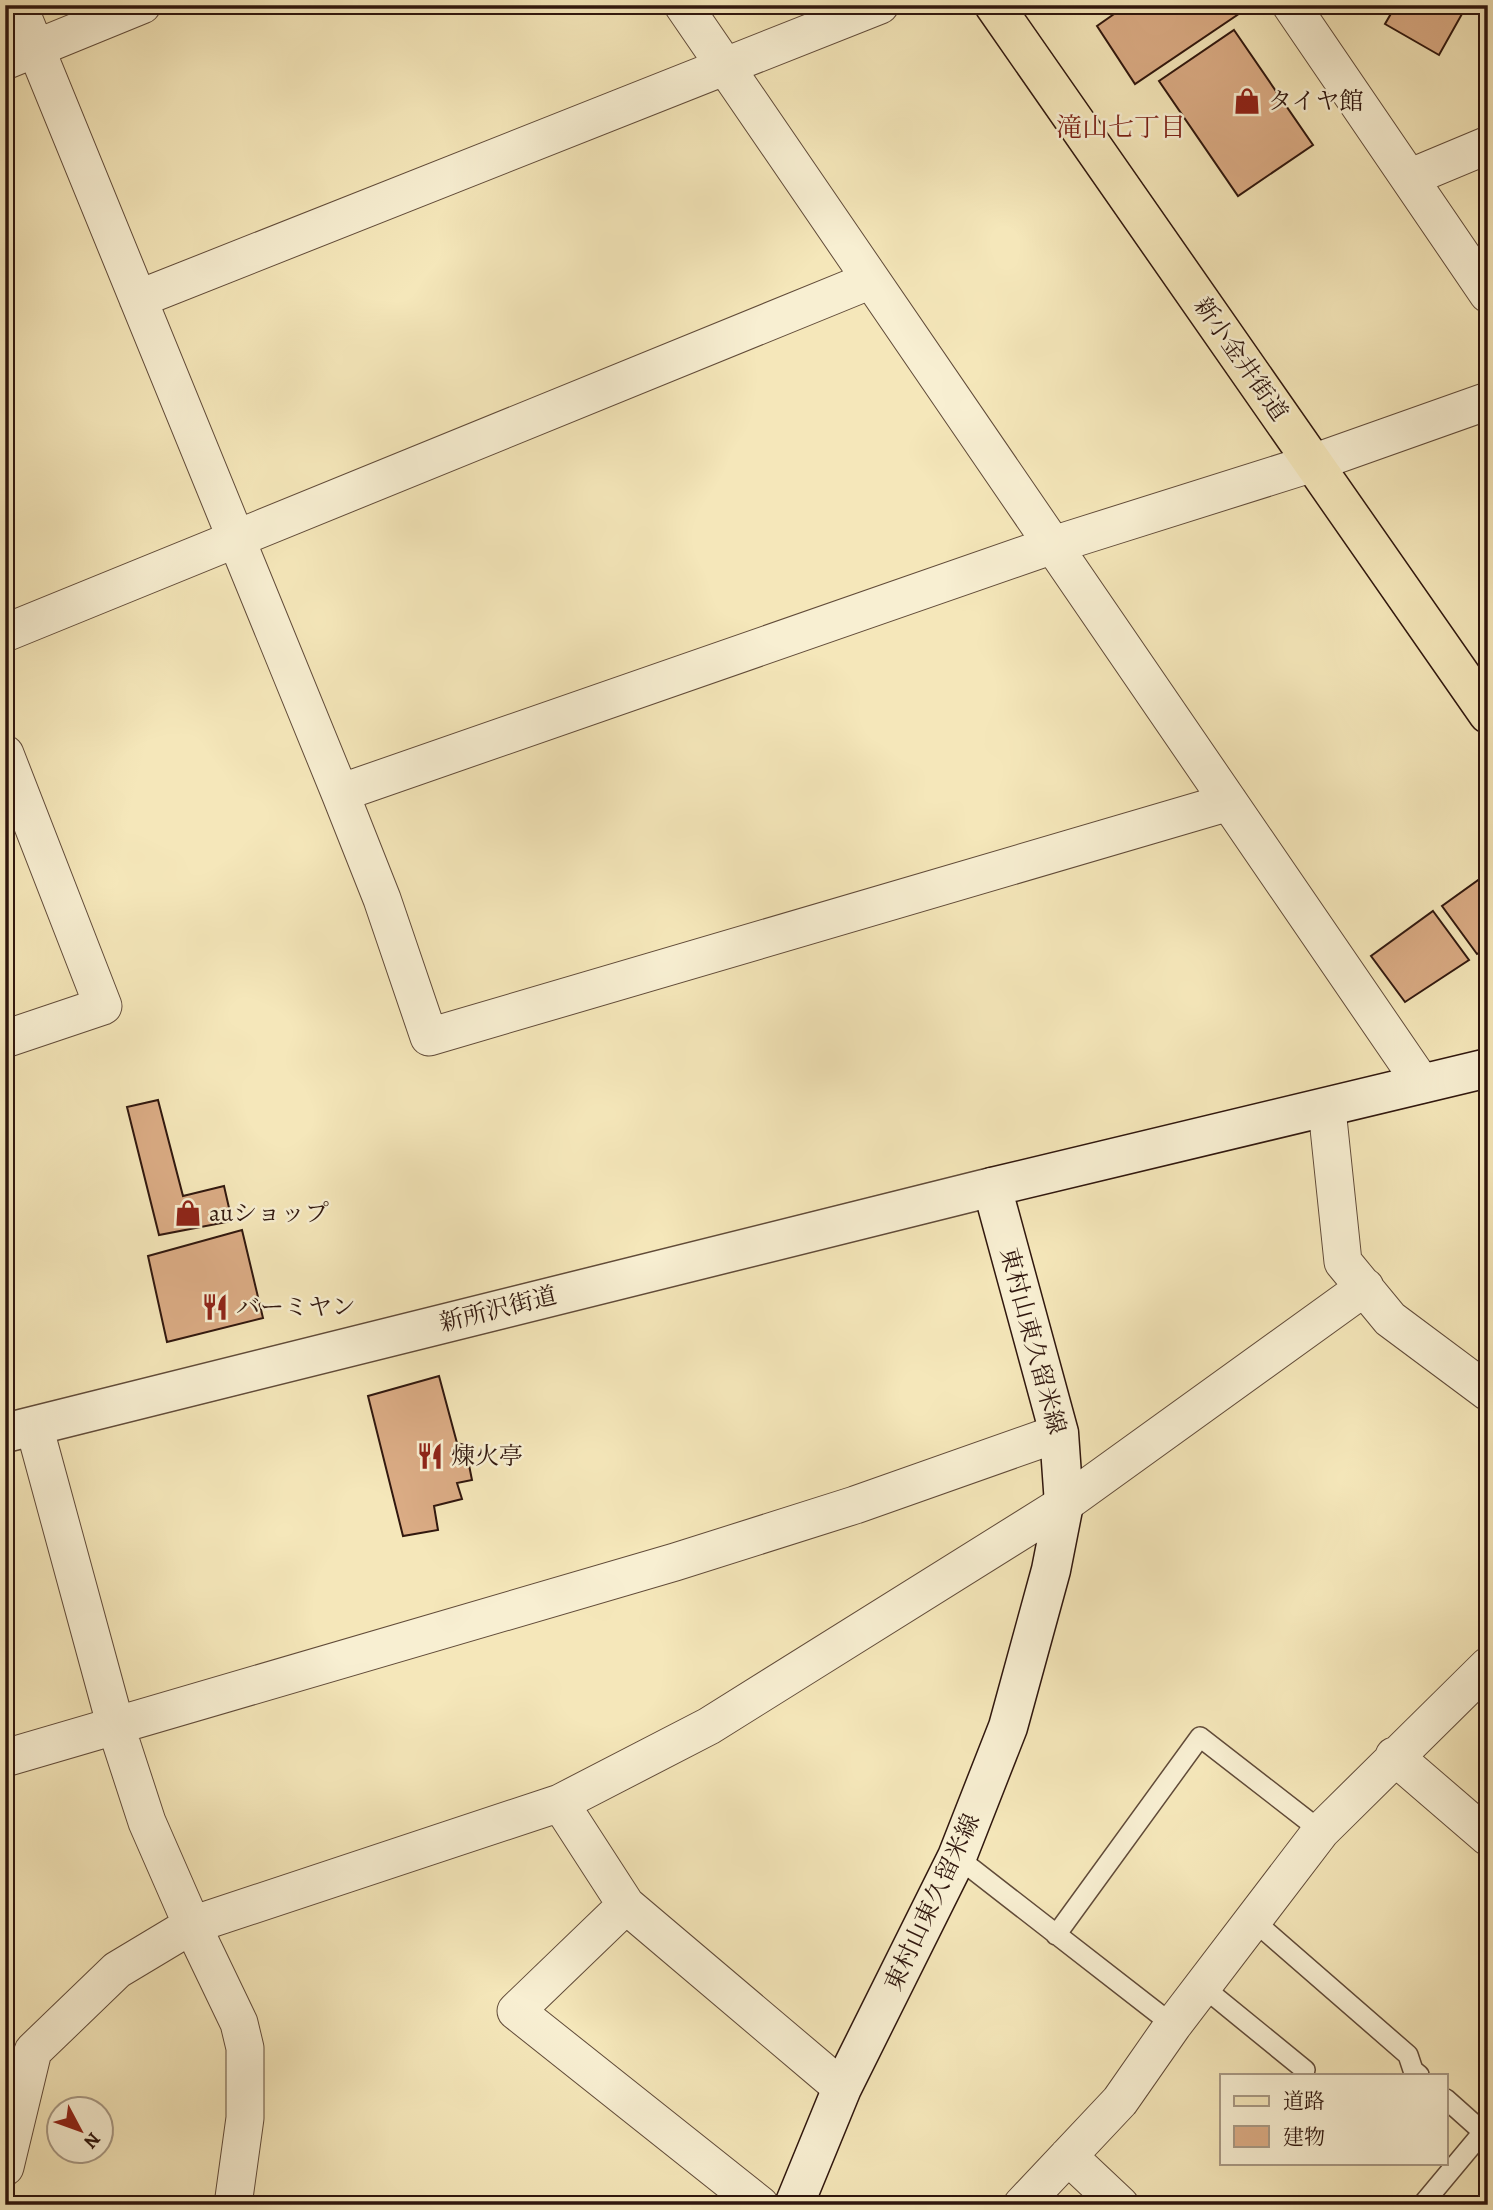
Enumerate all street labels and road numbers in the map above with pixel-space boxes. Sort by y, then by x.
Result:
street label: 新小金井街道 [1187,291,1295,427]
street label: 東村山東久留米線 [993,1244,1073,1438]
street label: 新所沢街道 [436,1279,560,1339]
street label: 東村山東久留米線 [877,1808,987,1996]

